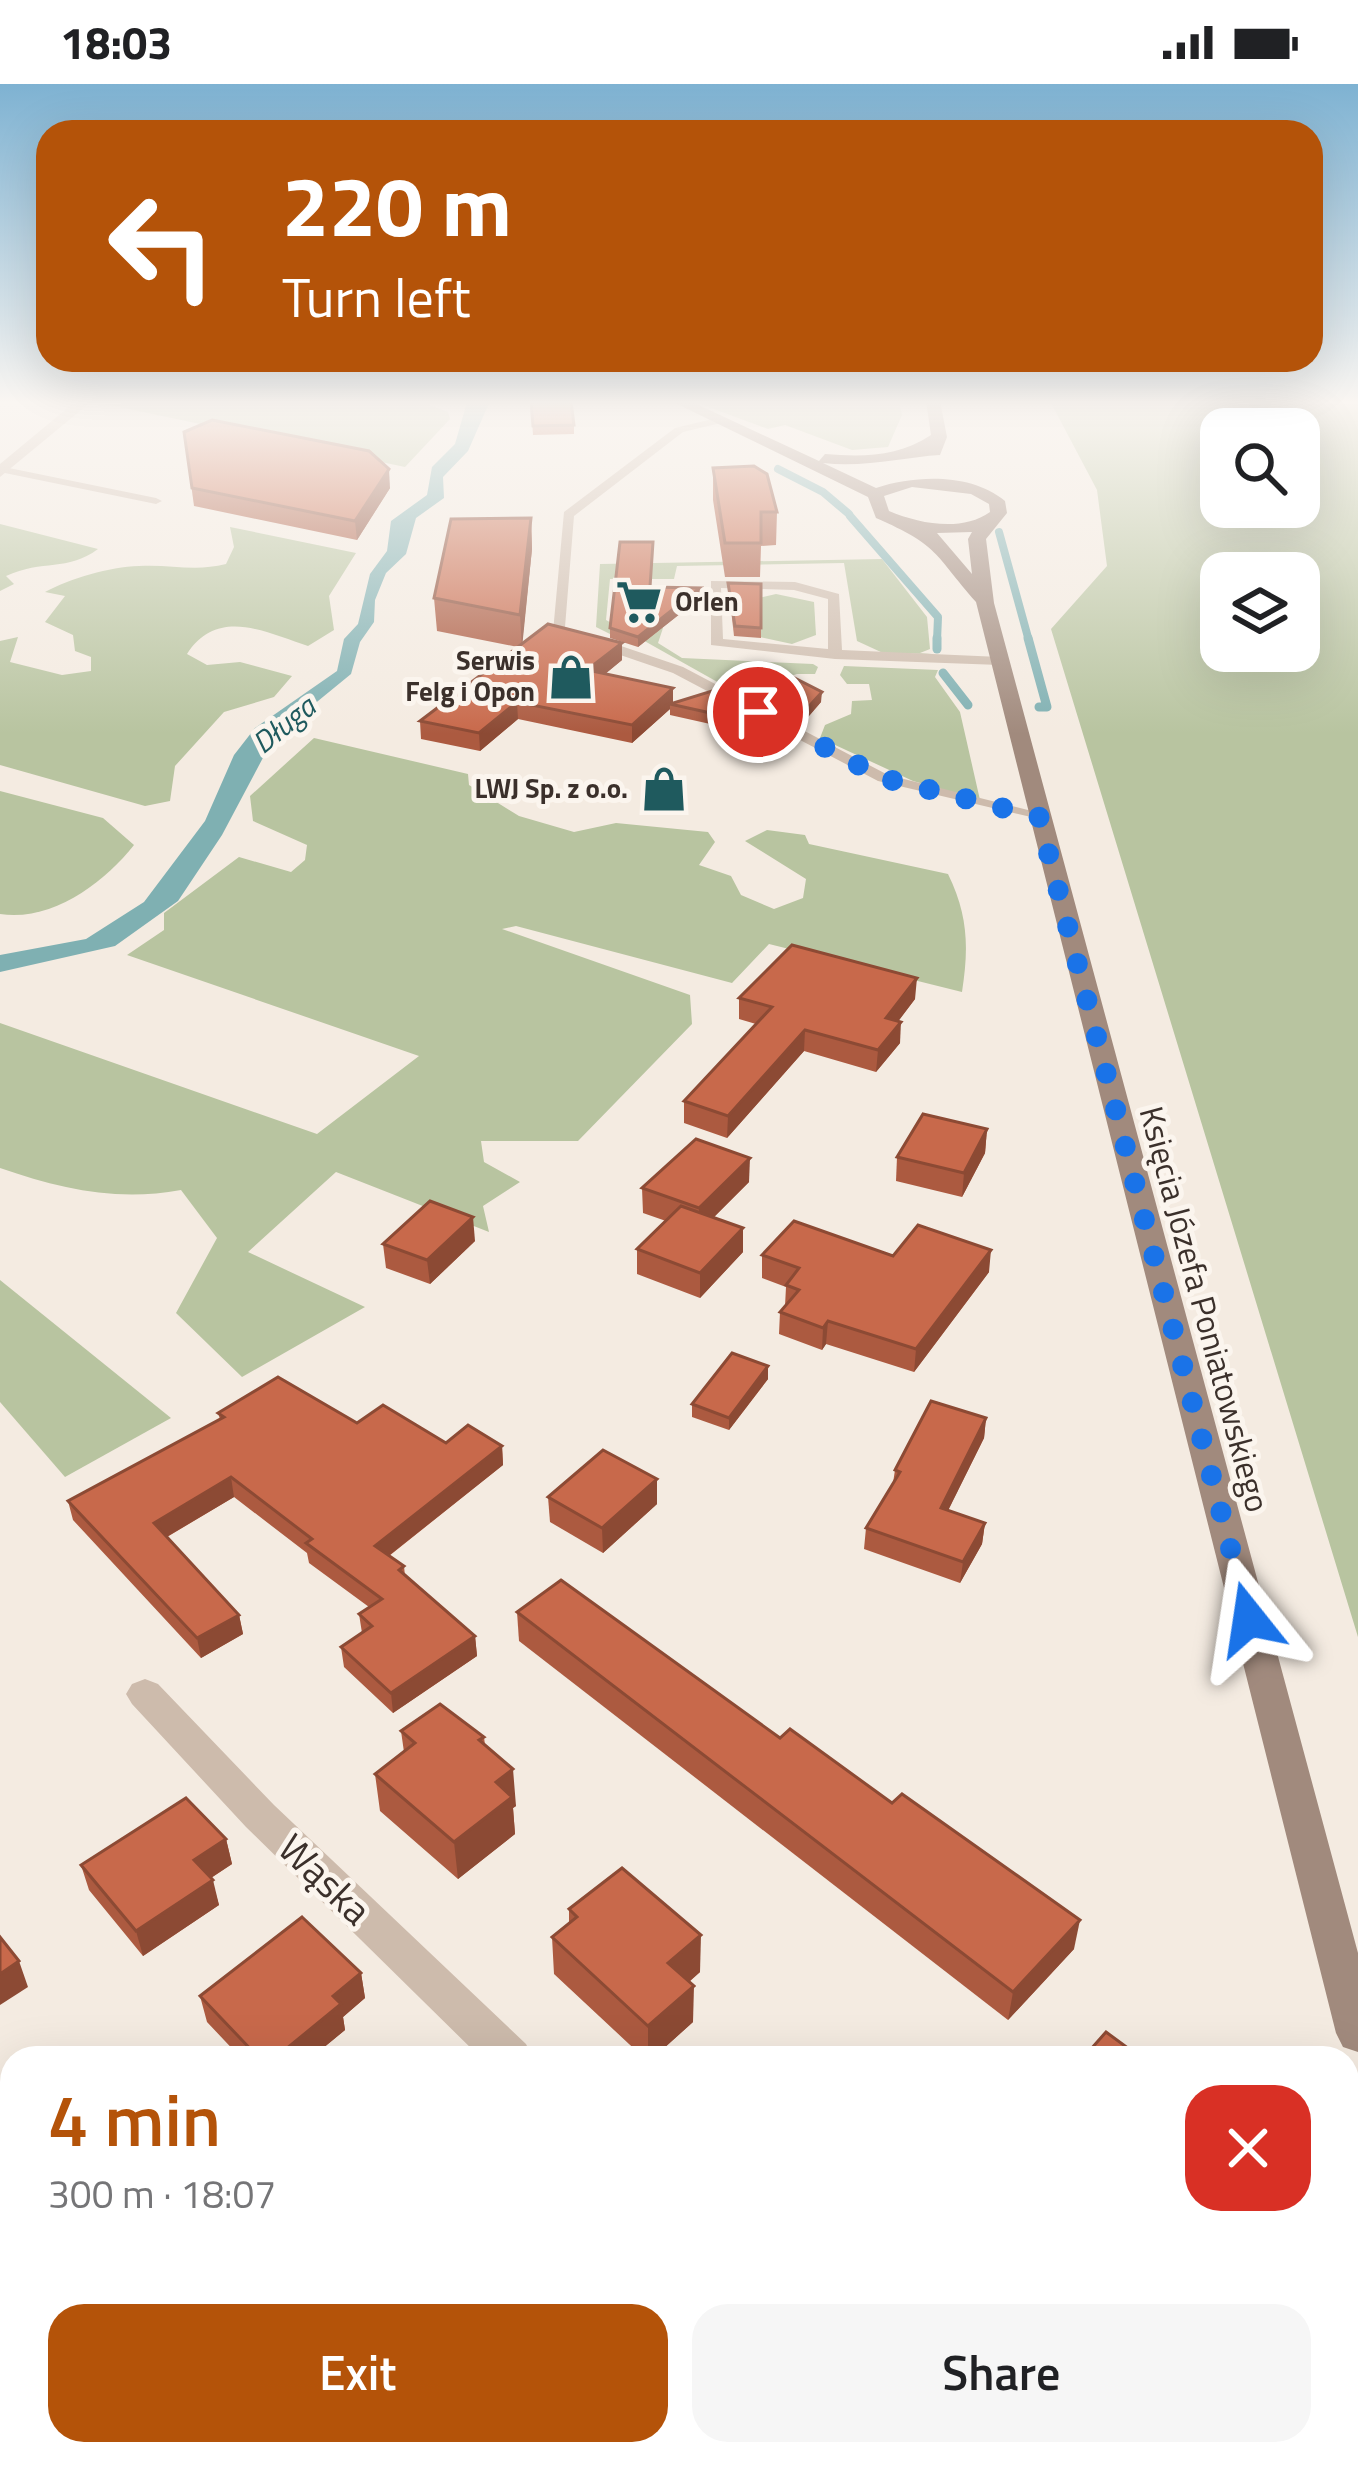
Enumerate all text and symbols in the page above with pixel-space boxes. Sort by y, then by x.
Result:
text: 18:03 [60,8,172,76]
text: 220 m [282,141,512,269]
icon: left [84,168,240,324]
text: Turn left [282,256,471,338]
map controls [1200,408,1320,672]
button: search [1200,408,1320,528]
button: layers [1200,552,1320,672]
supermarket icon: Orlen [614,577,664,627]
place label: Orlen [675,580,739,621]
place label: Serwis Felg i Opon [405,639,535,711]
shop icon: Serwis Felg i Opon [546,652,596,702]
pin [707,661,809,763]
icon: arrive [725,679,791,745]
water label: Długa [242,683,327,764]
shop icon: LWJ Sp. z o.o. [639,764,689,814]
place label: LWJ Sp. z o.o. [474,767,628,808]
street label: Księcia Józefa Poniatowskiego [1127,1101,1283,1517]
position arrow [1186,1556,1312,1682]
street label: Wąska [265,1819,385,1938]
text: 4 min [48,2064,221,2174]
button: close [1185,2085,1311,2211]
text: 300 m · 18:07 [48,2164,276,2223]
button: Exit [48,2304,668,2442]
button: Share [692,2304,1311,2442]

